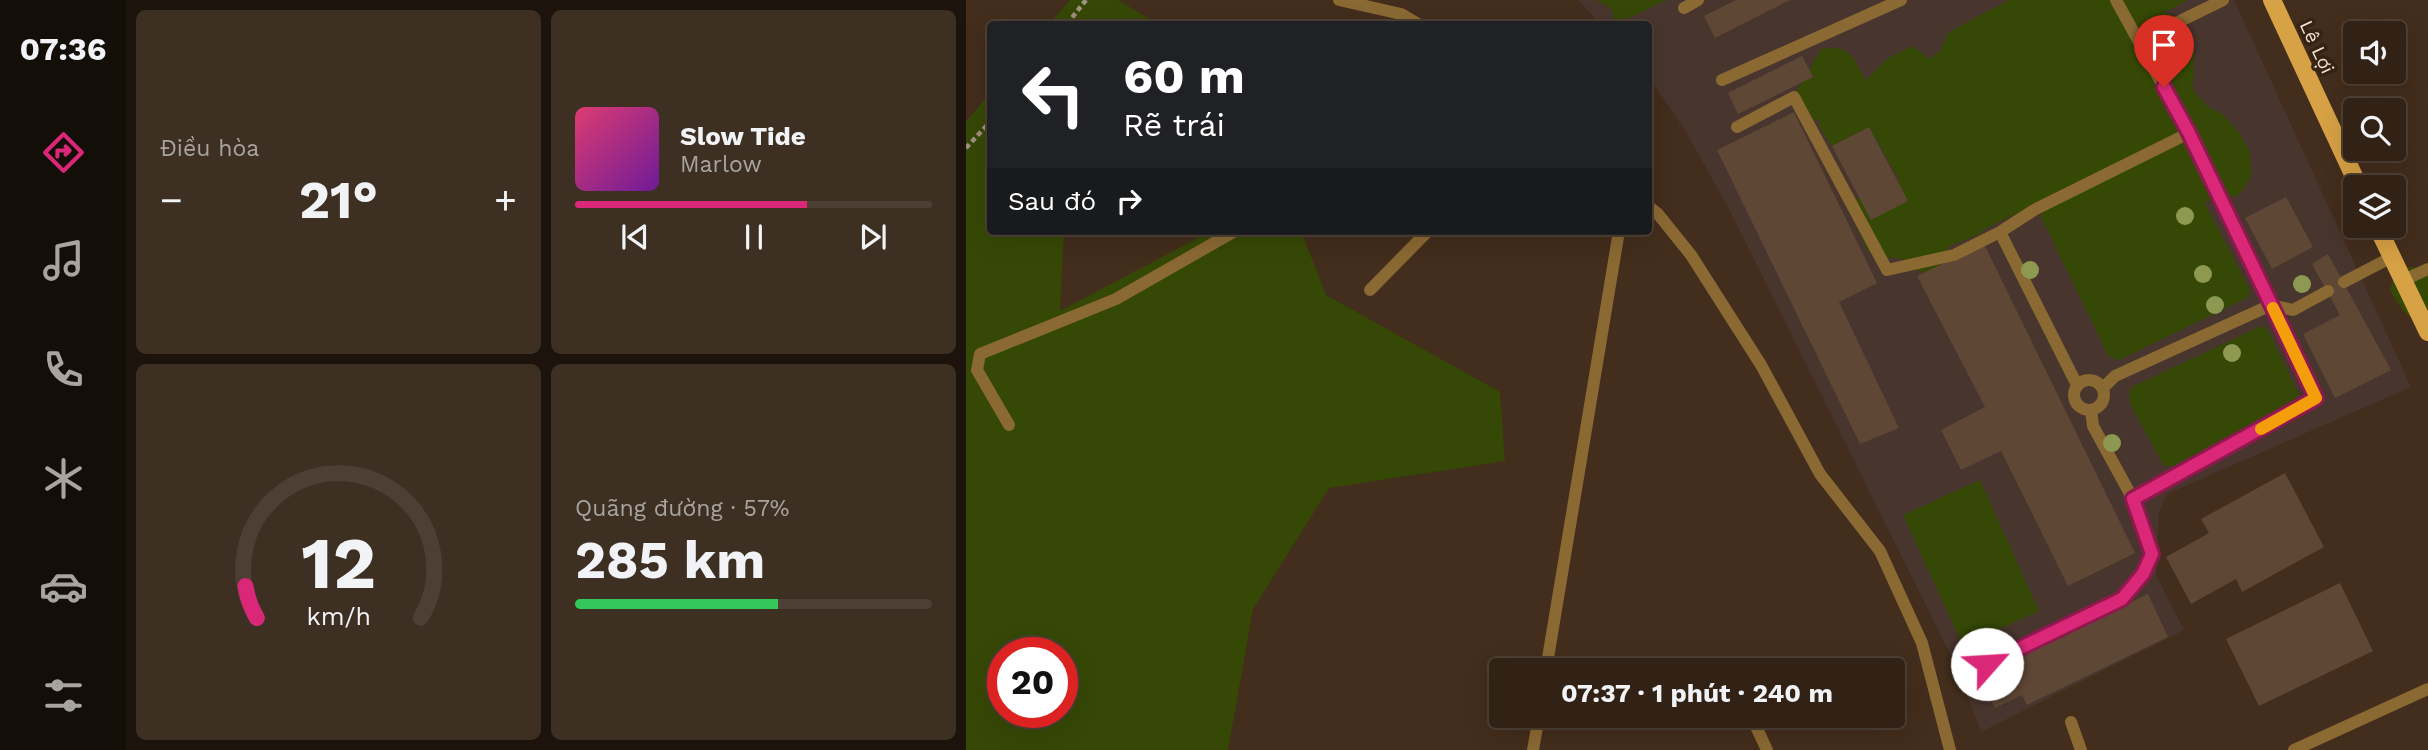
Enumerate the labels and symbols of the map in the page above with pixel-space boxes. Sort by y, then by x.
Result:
pin [2134,15,2194,87]
street label: Lê Lợi [2295,17,2339,77]
position arrow [1950,627,2024,701]
speed limit sign: 20 [987,637,1078,728]

